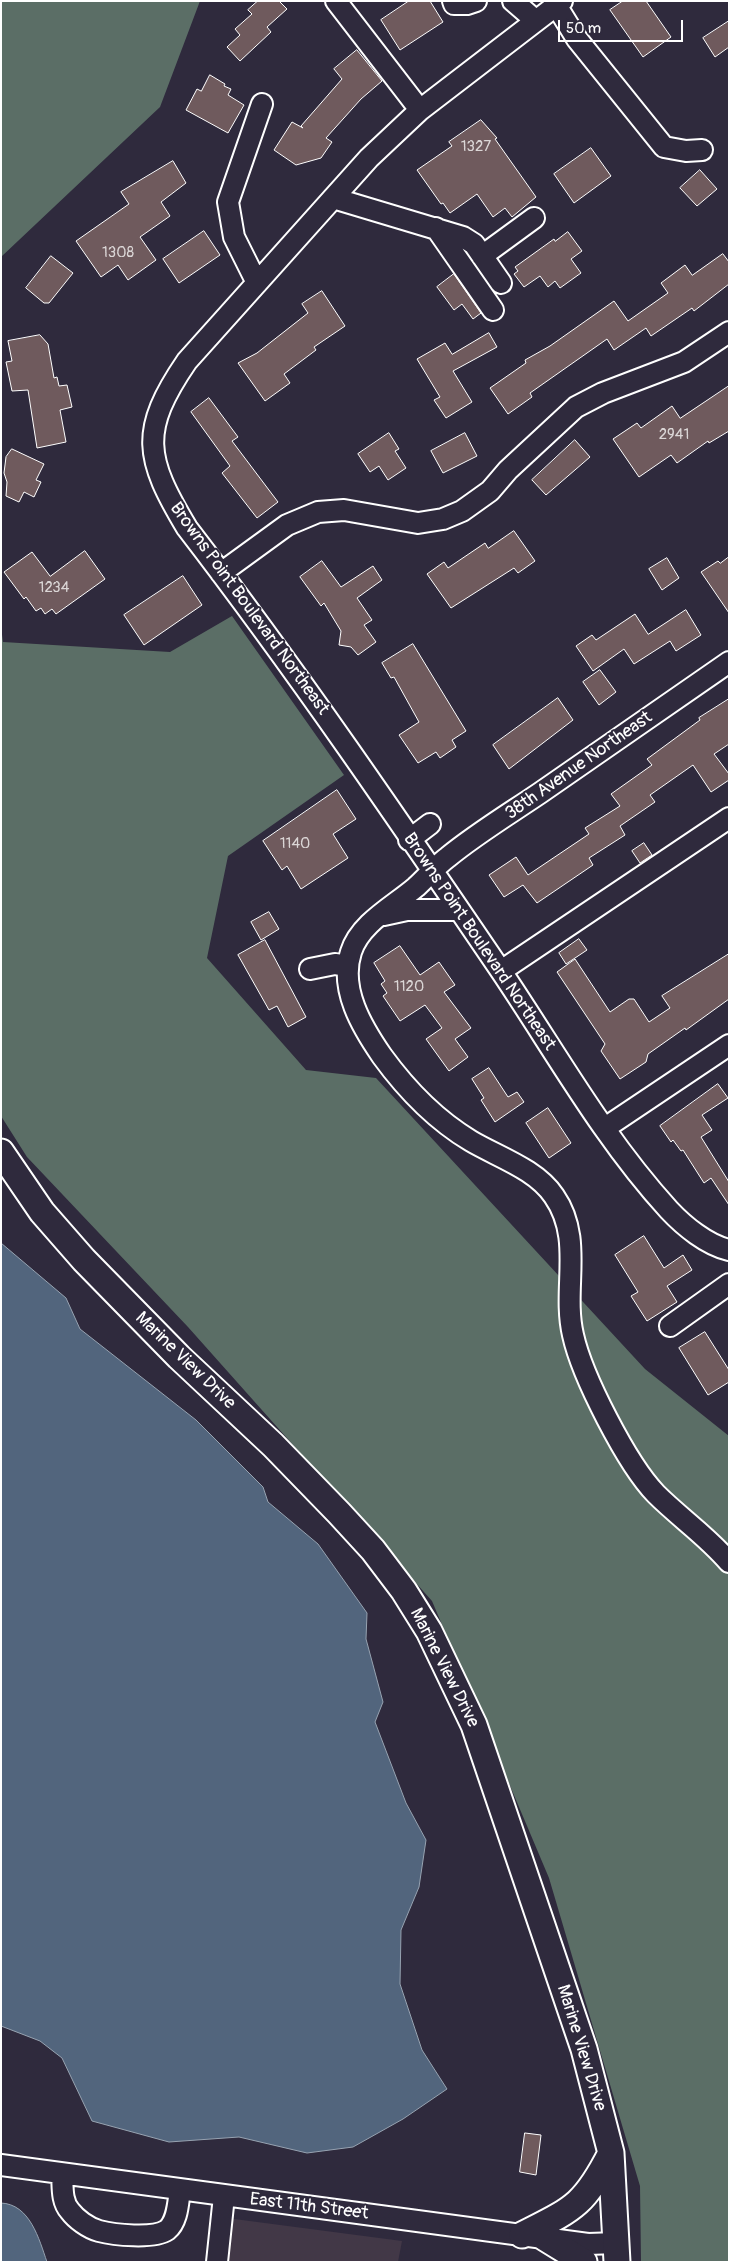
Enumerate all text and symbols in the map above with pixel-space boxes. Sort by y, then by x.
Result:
scale bar [560,10,685,42]
text: 50 m [566,19,601,38]
house number: 1327 [461,138,491,156]
house number: 1308 [102,244,134,262]
house number: 2941 [659,426,689,444]
street label: Browns Point Boulevard Northeast [165,499,333,719]
house number: 1234 [39,579,69,597]
street label: 38th Avenue Northeast [501,707,657,825]
street label: Browns Point Boulevard Northeast [398,829,560,1055]
house number: 1140 [280,835,310,853]
house number: 1120 [394,978,424,996]
street label: Marine View Drive [130,1308,240,1414]
street label: Marine View Drive [405,1605,483,1731]
street label: Marine View Drive [552,1982,610,2114]
street label: East 11th Street [248,2189,370,2225]

